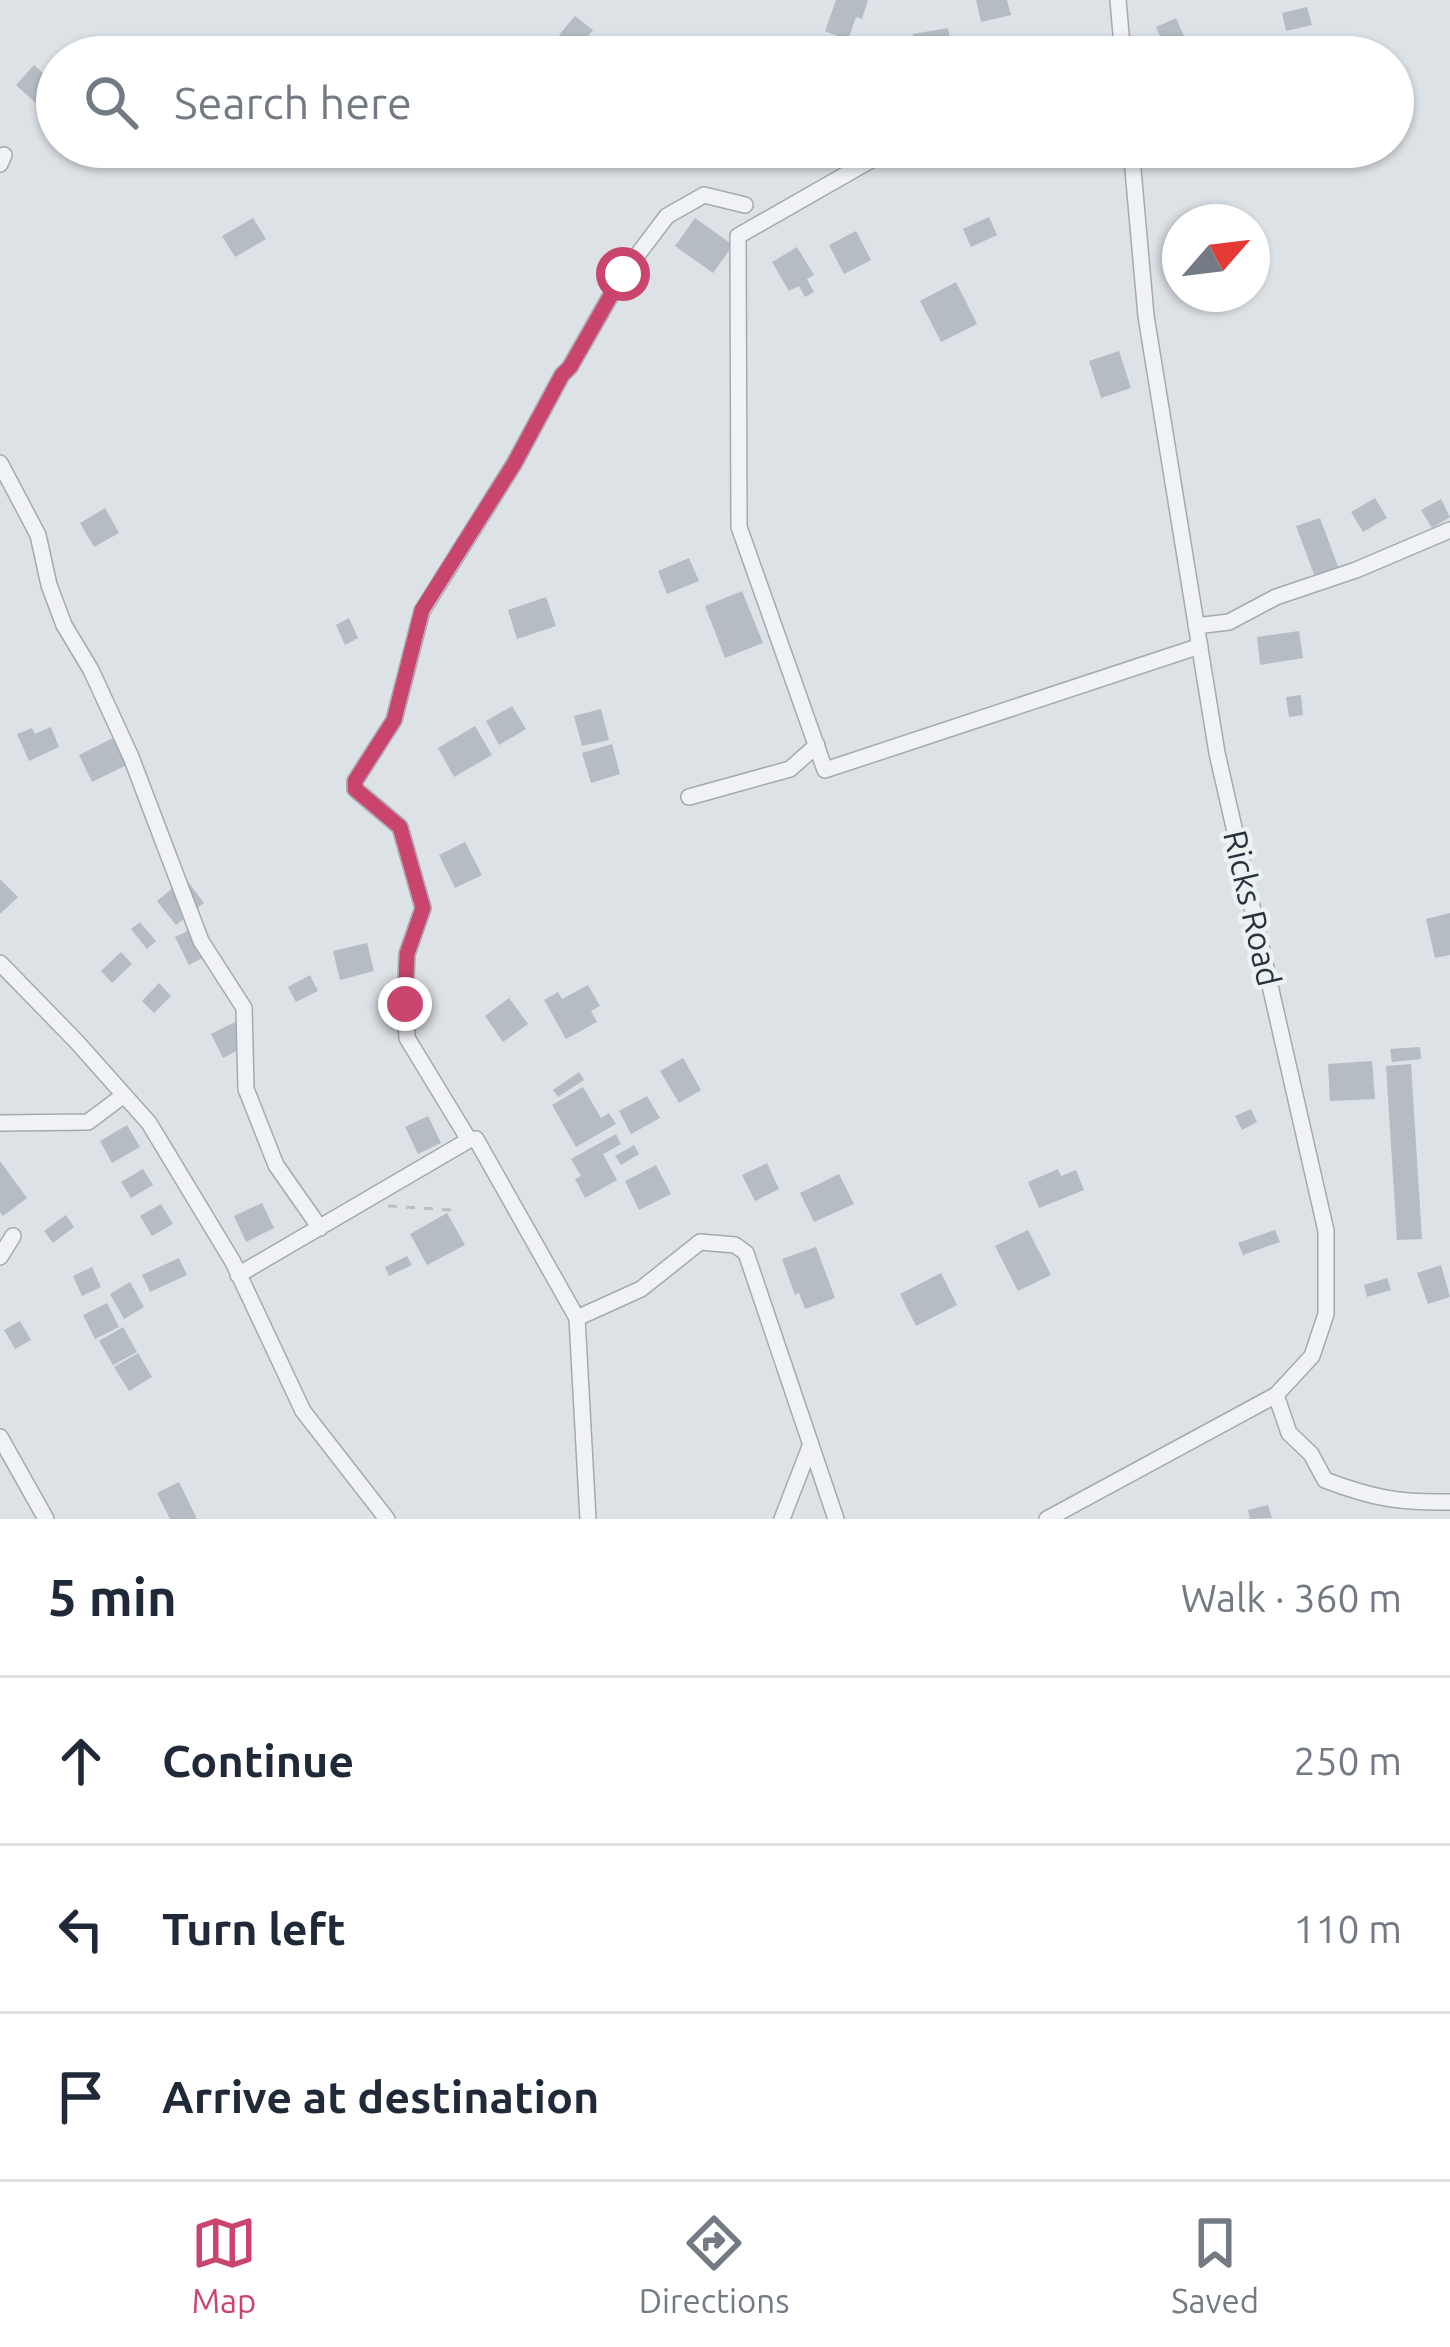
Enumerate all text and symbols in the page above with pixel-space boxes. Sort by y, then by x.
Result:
search box [36,36,1414,168]
icon: search [78,69,144,135]
text: Search here [174,77,412,128]
north arrow [1162,204,1270,312]
route start [596,247,650,301]
street label: Ricks Road [1217,827,1289,989]
route end [378,977,432,1031]
text: 5 min [48,1568,177,1626]
text: Walk · 360 m [1181,1576,1402,1619]
icon: ahead [48,1728,114,1794]
text: Continue [162,1735,354,1786]
text: 250 m [1293,1739,1402,1782]
icon: left [48,1896,114,1962]
text: Turn left [162,1903,346,1954]
text: 110 m [1293,1907,1402,1950]
icon: arrive [48,2064,114,2130]
text: Arrive at destination [162,2071,599,2122]
tab: Map [191,2210,257,2319]
tab: Directions [639,2210,789,2319]
tab: Saved [1171,2210,1259,2319]

